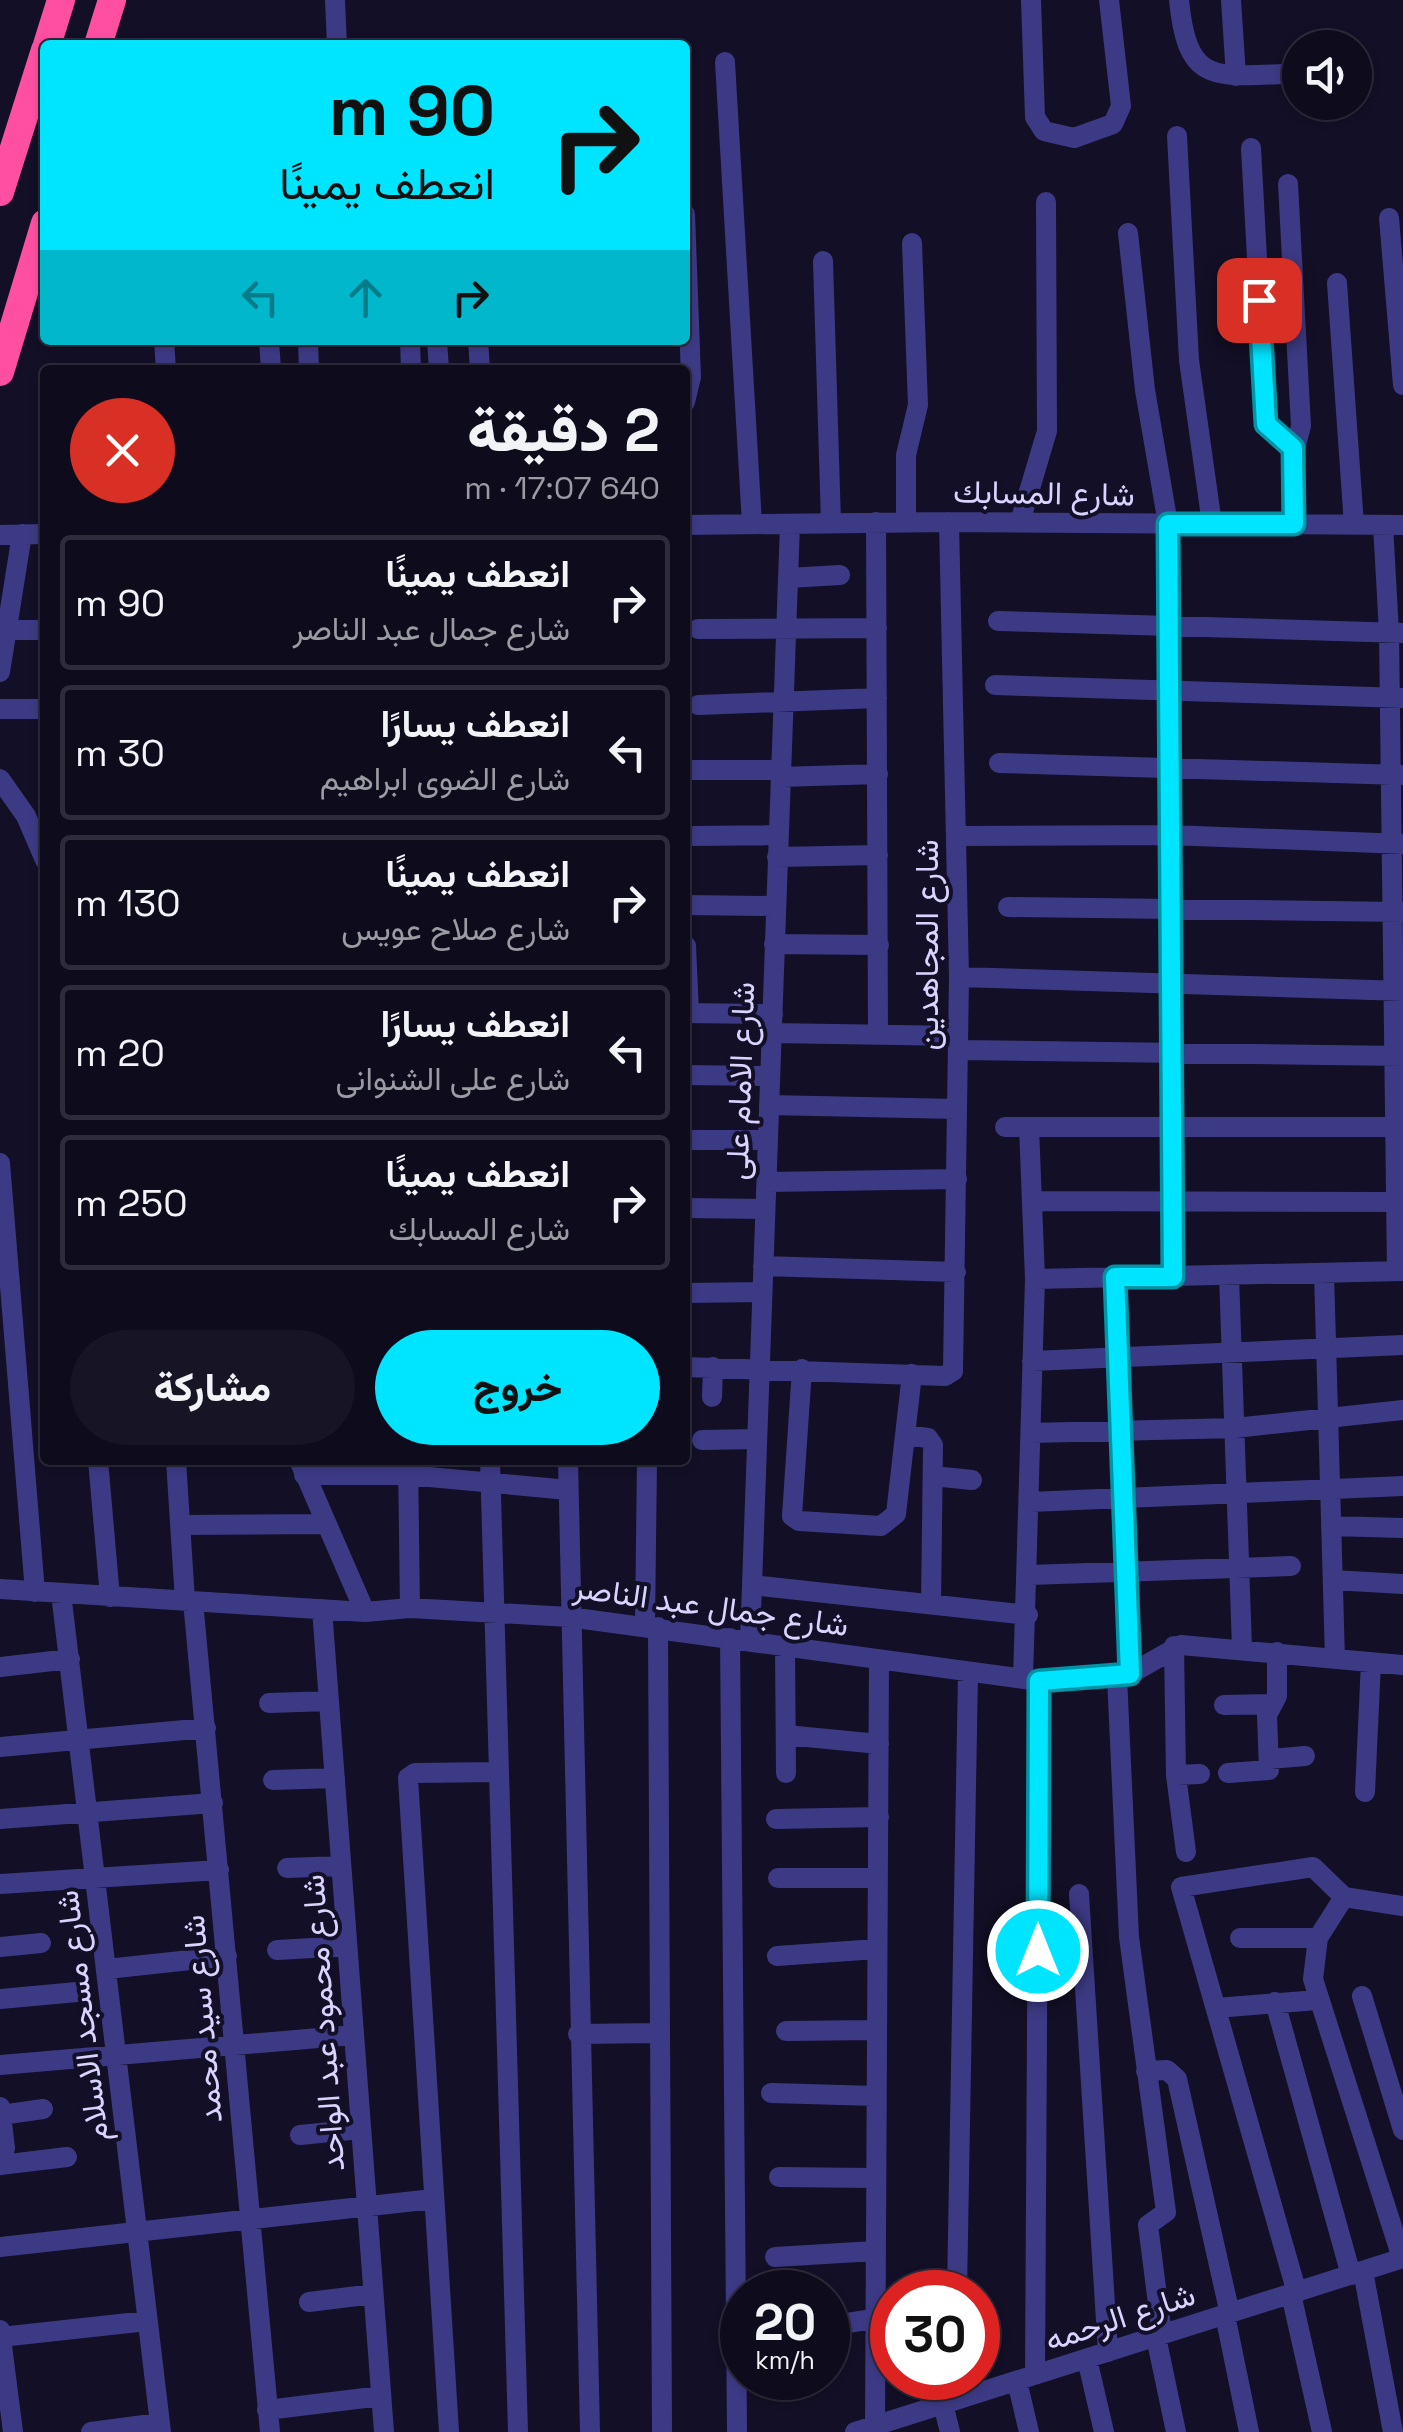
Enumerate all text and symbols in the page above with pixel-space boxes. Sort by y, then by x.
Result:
map controls [1282,30,1372,120]
button: sound [1282,30,1372,120]
text: 90 m [329,66,495,155]
icon: right [530,80,660,210]
text: انعطف يمينًا [279,155,495,212]
pin [1217,258,1302,343]
icon: left [233,270,288,325]
icon: ahead [338,270,393,325]
icon: right [443,270,498,325]
icon: arrive [1232,273,1287,328]
text: 2 دقيقة [467,392,660,469]
button: close [70,398,175,503]
text: 640 m · 17:07 [464,468,660,508]
street label: شارع المسابك [953,471,1135,517]
text: انعطف يمينًا [385,550,570,598]
icon: right [600,575,655,630]
text: 90 m [75,579,165,627]
text: شارع جمال عبد الناصر [293,609,570,649]
text: انعطف يسارًا [380,700,570,748]
icon: left [600,725,655,780]
text: 30 m [75,729,165,777]
text: شارع الضوى ابراهيم [320,759,570,799]
street label: شارع المجاهدين [907,839,949,1051]
text: انعطف يمينًا [385,850,570,898]
icon: right [600,875,655,930]
text: 130 m [75,879,181,927]
text: شارع صلاح عويس [341,909,570,949]
street label: شارع الامام على [717,981,765,1181]
text: انعطف يسارًا [380,1000,570,1048]
icon: left [600,1025,655,1080]
text: 20 m [75,1029,165,1077]
text: شارع على الشنوانى [336,1059,570,1099]
text: انعطف يمينًا [385,1150,570,1198]
icon: right [600,1175,655,1230]
text: 250 m [75,1179,188,1227]
text: شارع المسابك [388,1209,570,1249]
button: مشاركة [70,1330,355,1445]
button: خروج [375,1330,660,1445]
street label: شارع جمال عبد الناصر [570,1567,851,1647]
street label: شارع محمود عبد الواحد [293,1873,355,2173]
street label: شارع مسجد الاسلام [47,1888,119,2144]
position arrow [986,1899,1090,2003]
street label: شارع سيد محمد [173,1913,233,2125]
speed limit sign: 30 [870,2270,1000,2400]
street label: شارع الرحمه [1040,2274,1201,2362]
text: 20 [754,2291,816,2355]
text: km/h [755,2344,815,2376]

